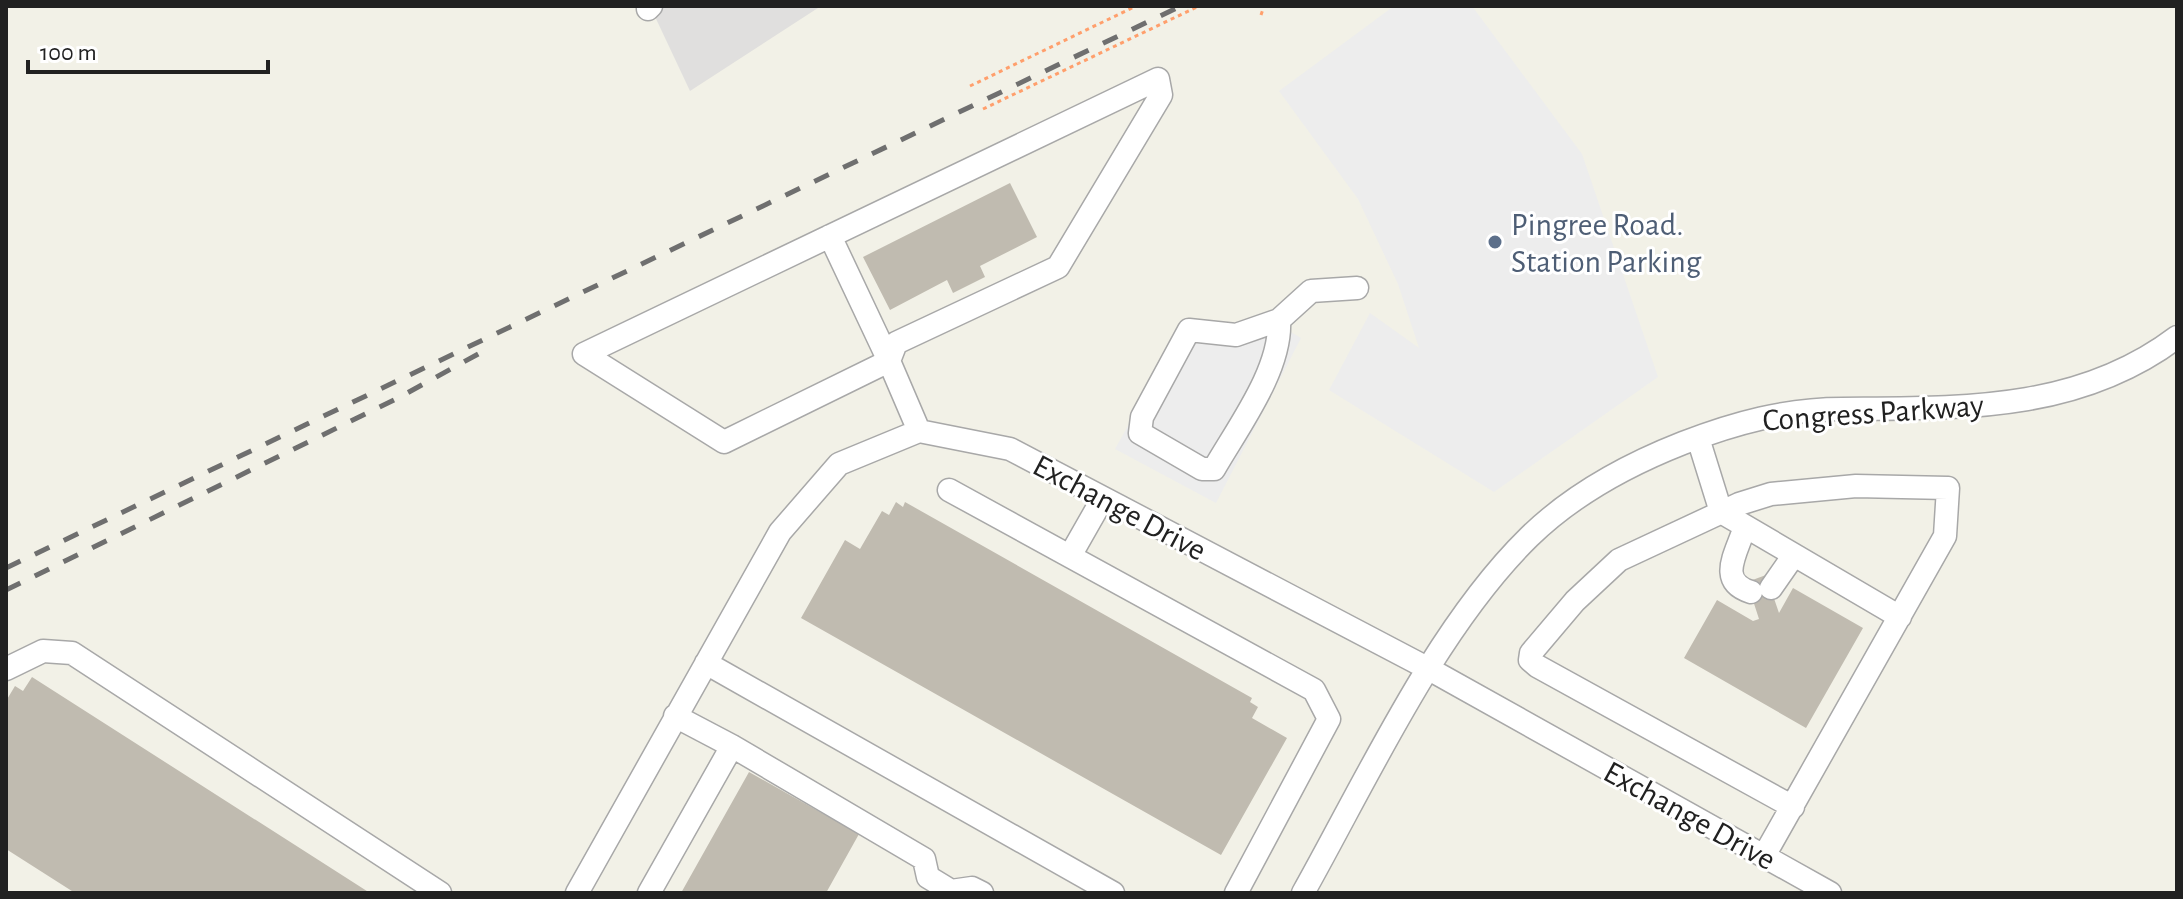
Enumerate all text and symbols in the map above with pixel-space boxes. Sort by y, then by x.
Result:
scale bar [28,24,268,74]
text: 100 m [40,41,97,65]
place label: Pingree Road. Station Parking [1511,209,1702,278]
marker: Pingree Road. Station Parking [1486,233,1504,251]
street label: Congress Parkway [1761,389,1985,437]
street label: Exchange Drive [1028,449,1211,567]
street label: Exchange Drive [1598,756,1781,876]

